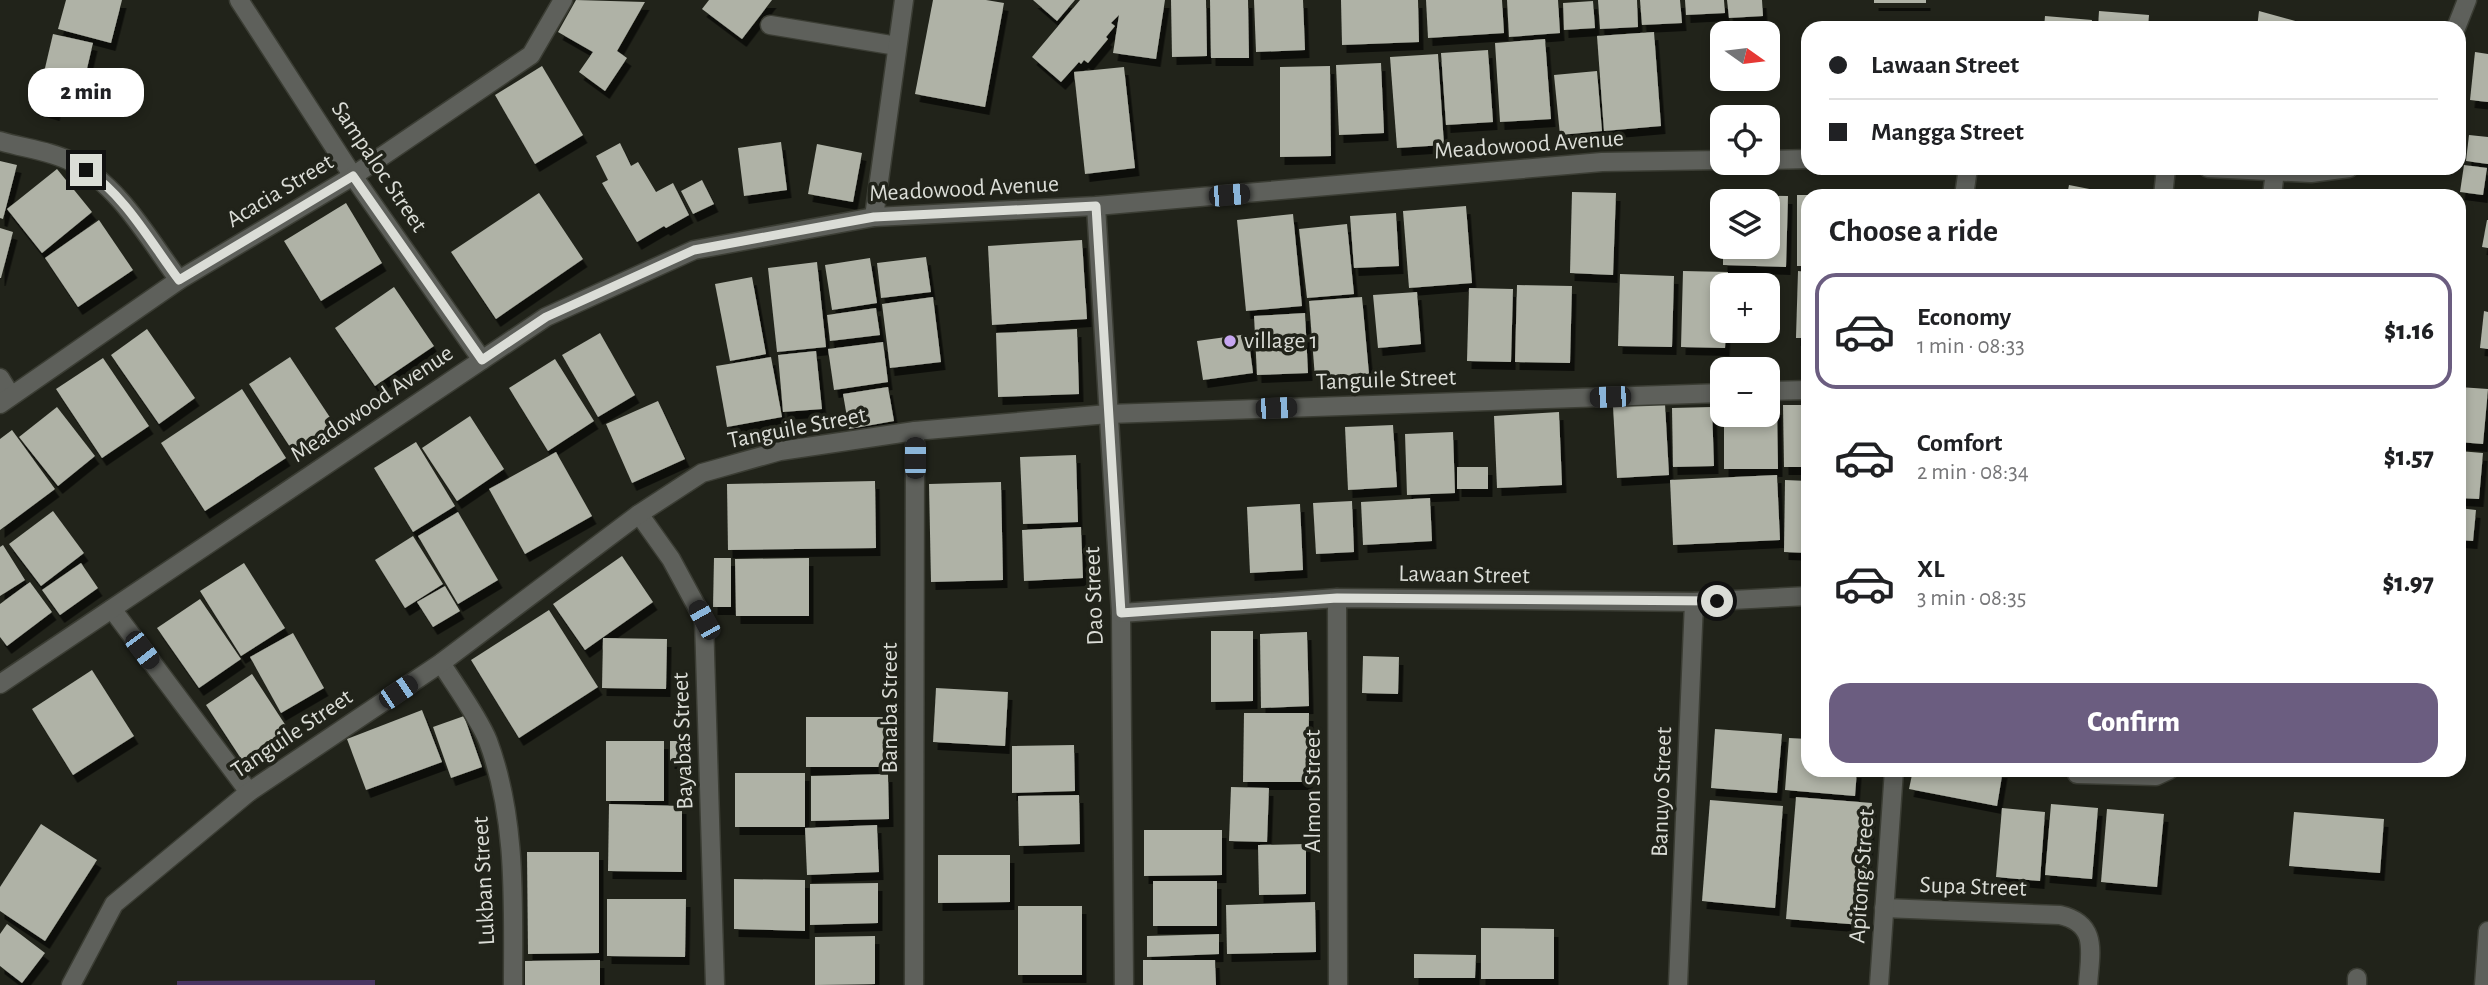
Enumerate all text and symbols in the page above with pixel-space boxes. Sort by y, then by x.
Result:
north arrow [1710,21,1780,91]
map controls [1710,21,1780,427]
text: Lawaan Street [1871,52,2019,78]
callout: 2 min [28,68,144,118]
text: 2 min [60,81,112,104]
street label: Sampaloc Street [327,97,432,237]
button: locate [1710,105,1780,175]
text: Mangga Street [1871,119,2024,145]
street label: Meadowood Avenue [1433,126,1625,164]
street label: Acacia Street [222,150,338,232]
route end [70,154,102,186]
street label: Meadowood Avenue [868,172,1060,206]
car [1208,183,1251,207]
button: layers [1710,189,1780,259]
text: Choose a ride [1829,215,1998,247]
button: + [1710,273,1780,343]
icon: car [1833,300,1896,363]
text: Economy [1917,304,2011,330]
text: $1.16 [2384,318,2434,344]
place label: village 1 [1244,329,1318,353]
marker: village 1 [1222,333,1238,349]
text: 1 min · 08:33 [1917,335,2025,358]
street label: Meadowood Avenue [286,341,458,467]
button: − [1710,357,1780,427]
street label: Tanguile Street [1315,366,1457,394]
car [1589,386,1632,408]
car [1255,397,1298,419]
street label: Tanguile Street [726,403,869,453]
icon: car [1833,426,1896,489]
text: Comfort [1917,430,2002,456]
car [905,437,926,479]
text: $1.57 [2384,444,2434,470]
text: 2 min · 08:34 [1917,461,2029,484]
street label: Dao Street [1080,546,1108,646]
icon: car [1833,552,1896,615]
text: XL [1917,556,1944,582]
street label: Lawaan Street [1398,562,1530,588]
text: $1.97 [2382,570,2434,596]
route start [1701,585,1733,617]
text: 3 min · 08:35 [1917,587,2026,610]
car [685,597,724,643]
car [121,627,164,673]
street label: Banaba Street [878,642,902,774]
car [375,672,422,712]
street label: Bayabas Street [669,672,697,810]
button: Confirm [1829,683,2438,763]
street label: Tanguile Street [227,685,357,783]
street label: Banuyo Street [1648,726,1676,857]
street label: Almon Street [1301,729,1325,853]
street label: Apitong Street [1845,808,1879,944]
street label: Lukban Street [469,816,499,946]
street label: Supa Street [1919,873,2027,901]

